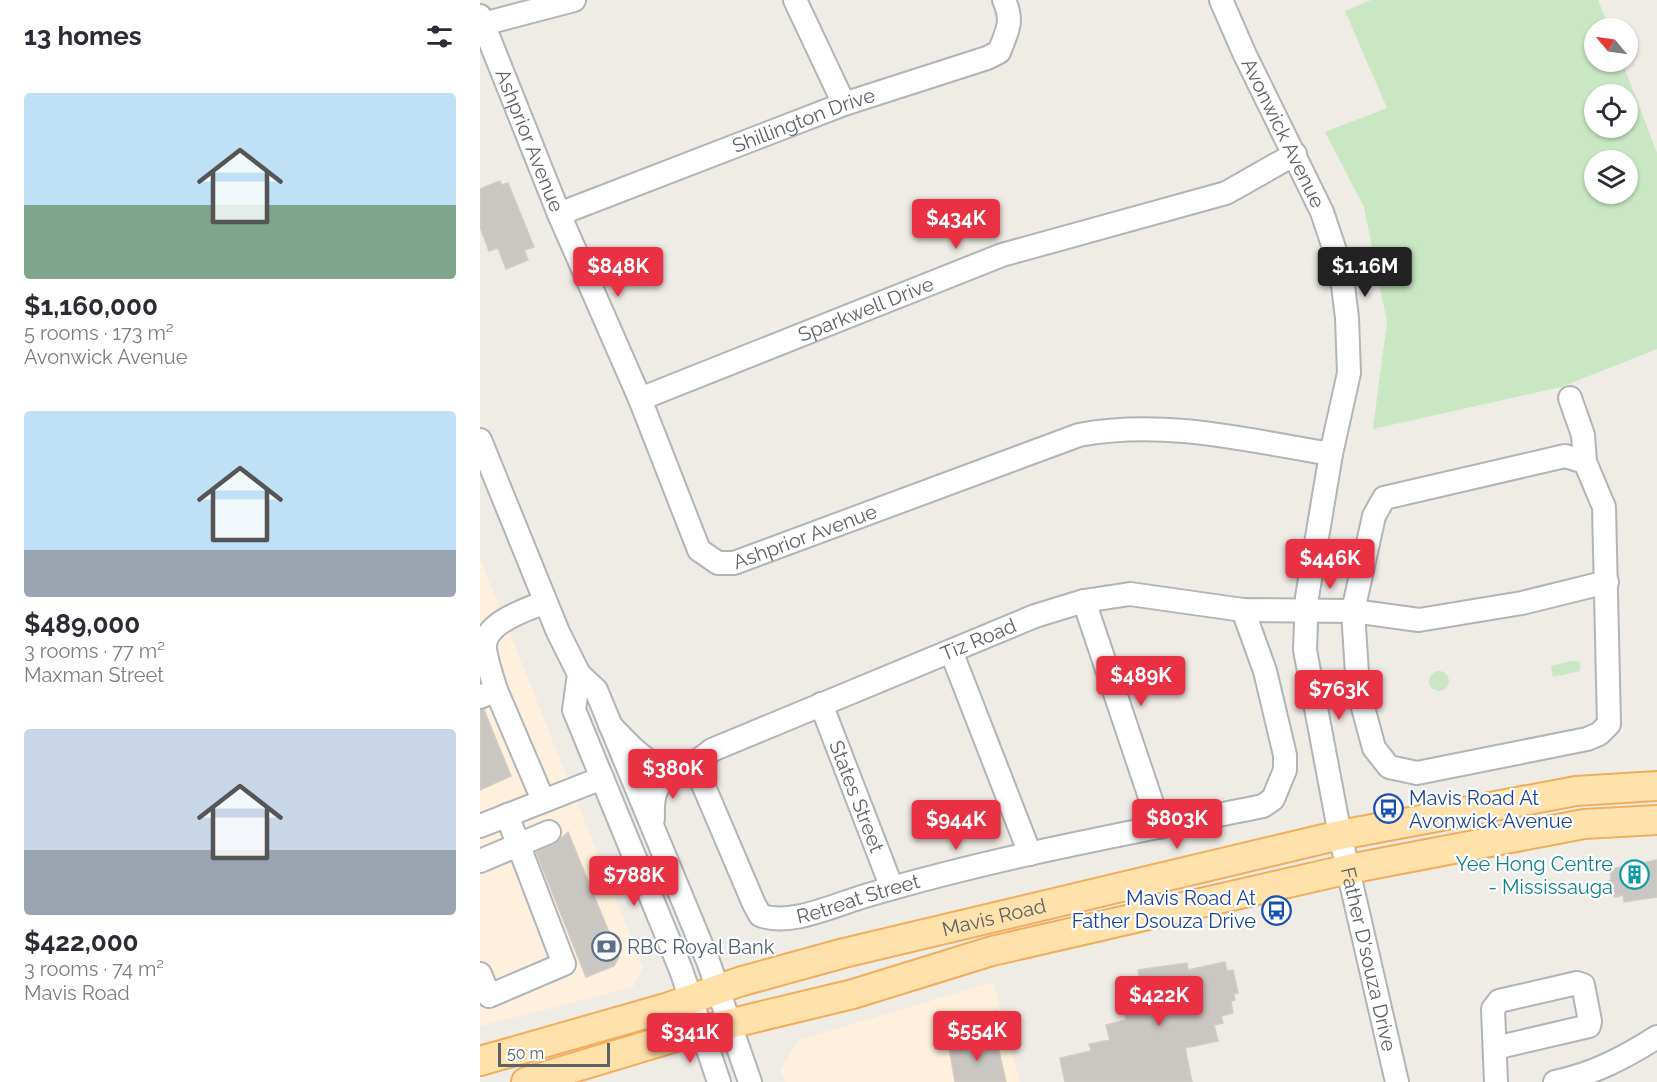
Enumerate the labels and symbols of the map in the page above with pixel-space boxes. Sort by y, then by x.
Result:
north arrow [1584,18,1638,72]
street label: Avonwick Avenue [1237,54,1330,212]
street label: Ashprior Avenue [490,66,569,216]
street label: Shillington Drive [729,83,878,158]
pin: $434K [914,199,998,250]
pin: $848K [576,247,660,298]
pin: $1.16M [1316,247,1414,298]
street label: Sparkwell Drive [795,271,937,347]
street label: Ashprior Avenue [730,499,881,574]
pin: $446K [1288,539,1372,590]
street label: Tiz Road [937,613,1020,666]
pin: $489K [1099,656,1183,707]
pin: $763K [1297,670,1381,721]
street label: States Street [824,737,889,856]
pin: $380K [631,749,715,800]
place label: Mavis Road At Avonwick Avenue [1409,786,1573,833]
bus stop icon: Mavis Road At Avonwick Avenue [1372,793,1404,825]
pin: $803K [1135,799,1219,850]
pin: $944K [914,800,998,851]
place label: Yee Hong Centre - Mississauga [1455,852,1613,899]
pin: $788K [592,856,676,907]
building icon: Yee Hong Centre - Mississauga [1618,859,1650,891]
street label: Father D'souza Drive [1336,865,1402,1054]
street label: Retreat Street [794,869,923,929]
place label: Mavis Road At Father Dsouza Drive [1072,886,1256,933]
street label: Mavis Road [940,893,1048,941]
bus stop icon: Mavis Road At Father Dsouza Drive [1261,894,1293,926]
bank icon: RBC Royal Bank [590,931,622,963]
place label: RBC Royal Bank [627,935,775,959]
pin: $422K [1117,976,1201,1027]
pin: $554K [935,1011,1019,1062]
pin: $341K [648,1013,732,1064]
scale bar [498,1040,610,1068]

